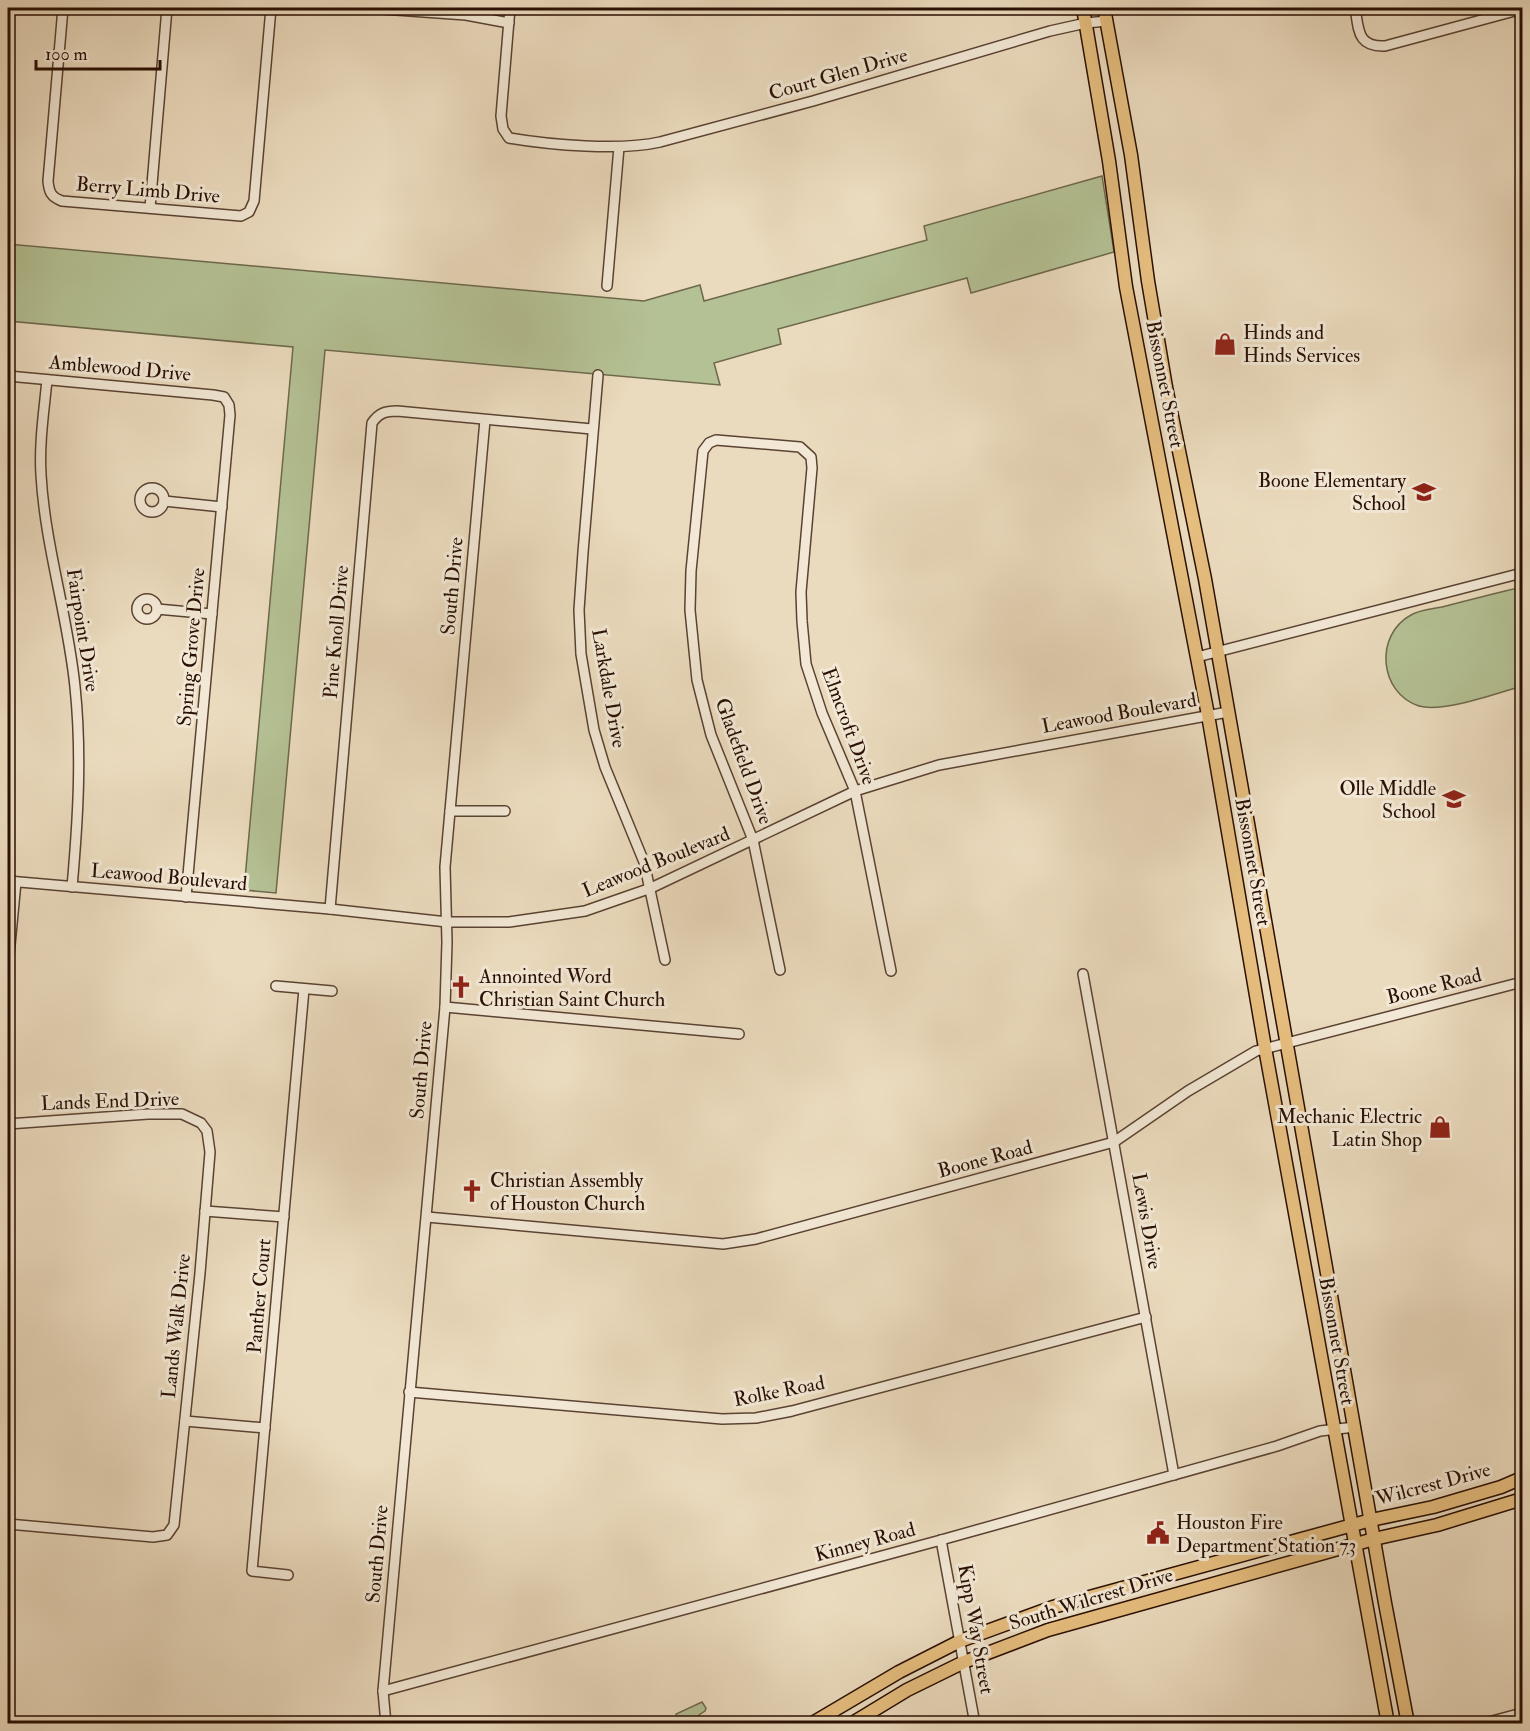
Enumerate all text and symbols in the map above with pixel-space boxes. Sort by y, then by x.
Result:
scale bar [36,33,160,71]
street label: Court Glen Drive [766,42,910,106]
text: 100 m [45,43,88,66]
street label: Berry Limb Drive [75,171,221,209]
street label: Bissonnet Street [1140,318,1190,450]
place label: Hinds and Hinds Services [1243,320,1360,368]
shop icon: Hinds and Hinds Services [1212,331,1238,357]
street label: Amblewood Drive [47,349,192,387]
place label: Boone Elementary School [1258,468,1407,516]
school or university icon: Boone Elementary School [1411,479,1437,505]
street label: South Drive [435,536,469,636]
street label: Pine Knoll Drive [318,564,354,700]
street label: Fairpoint Drive [60,566,105,694]
street label: Spring Grove Drive [172,567,211,727]
street label: Larkdale Drive [586,626,632,750]
street label: Elmcroft Drive [816,664,882,788]
street label: Leawood Boulevard [1040,687,1199,739]
street label: Gladefield Drive [710,694,778,828]
place label: Olle Middle School [1339,776,1436,824]
school or university icon: Olle Middle School [1441,786,1467,812]
street label: Bissonnet Street [1229,796,1277,928]
street label: Leawood Boulevard [579,821,734,903]
street label: Leawood Boulevard [90,858,248,896]
street label: Boone Road [1384,962,1484,1010]
place label: Annointed Word Christian Saint Church [478,964,666,1012]
church icon: Annointed Word Christian Saint Church [448,974,474,1000]
street label: South Drive [404,1020,438,1120]
street label: Lands End Drive [40,1086,180,1116]
place label: Mechanic Electric Latin Shop [1277,1104,1422,1153]
shop icon: Mechanic Electric Latin Shop [1427,1114,1453,1140]
street label: Boone Road [935,1134,1035,1184]
place label: Christian Assembly of Houston Church [490,1168,646,1216]
street label: Lewis Drive [1126,1171,1168,1271]
church icon: Christian Assembly of Houston Church [459,1178,485,1204]
street label: Panther Court [242,1237,277,1354]
street label: Lands Walk Drive [156,1252,196,1400]
street label: Bissonnet Street [1313,1275,1361,1407]
street label: Rolke Road [731,1370,827,1412]
street label: Wilcrest Drive [1372,1457,1493,1512]
street label: South Drive [360,1504,394,1604]
place label: Houston Fire Department Station 73 [1176,1510,1356,1559]
street label: Kinney Road [812,1517,918,1567]
public building icon: Houston Fire Department Station 73 [1145,1520,1171,1546]
street label: Kipp Way Street [951,1562,1000,1697]
street label: South Wilcrest Drive [1006,1562,1176,1636]

